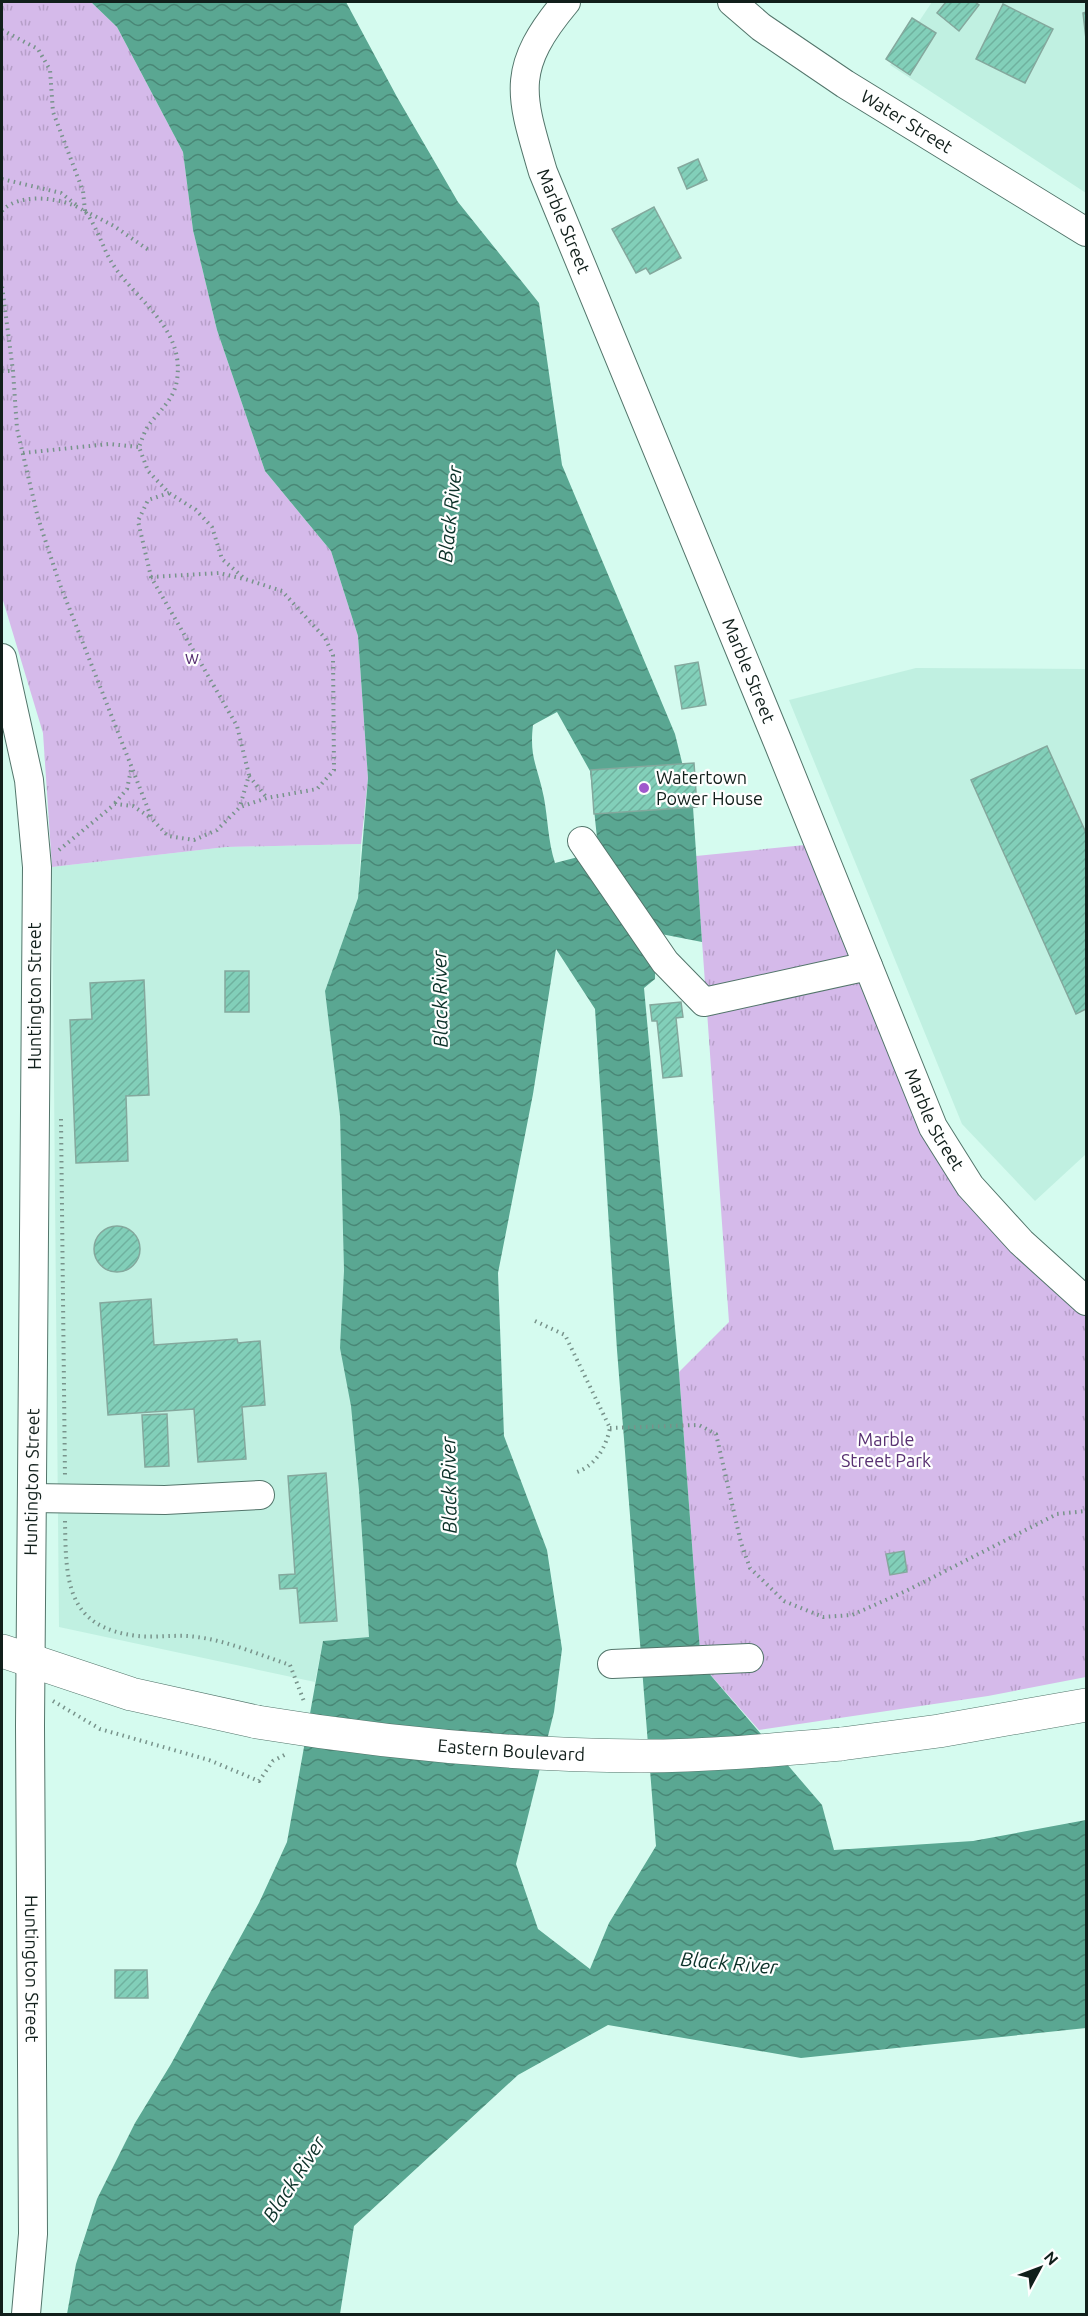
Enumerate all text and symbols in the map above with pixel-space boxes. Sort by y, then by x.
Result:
street label: Water Street [858,85,956,157]
street label: Marble Street [534,166,595,276]
water label: Black River [433,463,466,564]
street label: Marble Street [719,615,780,726]
park label: w [185,647,199,667]
place label: Watertown Power House [656,767,763,808]
marker: Watertown Power House [637,781,651,795]
street label: Huntington Street [24,922,44,1070]
water label: Black River [427,949,452,1048]
street label: Marble Street [902,1065,969,1174]
street label: Huntington Street [20,1408,42,1556]
park label: Marble Street Park [841,1429,931,1470]
water label: Black River [436,1435,461,1534]
street label: Eastern Boulevard [437,1735,585,1764]
street label: Huntington Street [22,1895,43,2042]
water label: Black River [680,1947,780,1978]
water label: Black River [257,2131,330,2226]
north arrow [1010,2238,1070,2298]
text: N [1041,2248,1062,2269]

